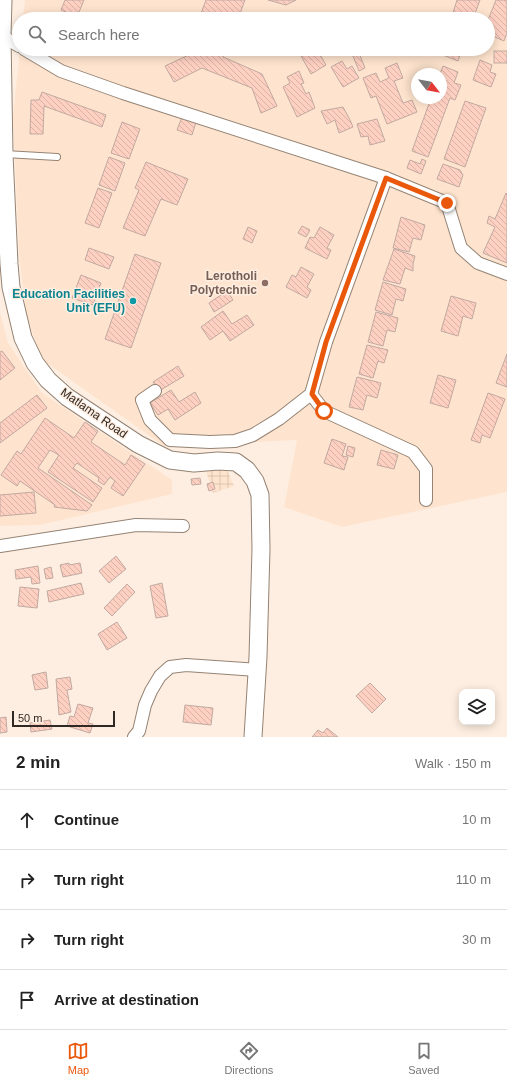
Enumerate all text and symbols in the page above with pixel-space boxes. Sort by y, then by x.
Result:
search box [12,12,495,56]
icon: search [26,23,48,45]
text: Search here [58,26,140,43]
north arrow [411,68,447,104]
route end [438,194,456,212]
place label: Lerotholi Polytechnic [190,269,257,297]
marker: Lerotholi Polytechnic [260,278,270,288]
place label: Education Facilities Unit (EFU) [12,287,125,315]
marker: Education Facilities Unit (EFU) [128,296,138,306]
street label: Matlama Road [58,385,130,441]
route start [315,402,333,420]
map controls [459,689,495,725]
button: layers [459,689,495,725]
scale bar [12,709,115,728]
text: 50 m [18,712,42,724]
text: 2 min [16,753,60,772]
text: Walk · 150 m [415,756,491,771]
icon: ahead [16,809,38,831]
text: Continue [54,811,119,828]
text: 10 m [462,812,491,827]
icon: right [16,869,38,891]
text: Turn right [54,871,124,888]
text: 110 m [456,872,491,887]
icon: right [16,929,38,951]
text: Turn right [54,931,124,948]
text: 30 m [462,932,491,947]
icon: arrive [16,989,38,1011]
text: Arrive at destination [54,991,199,1008]
tab: Map [67,1040,89,1076]
tab: Directions [224,1040,273,1076]
tab: Saved [408,1040,439,1076]

